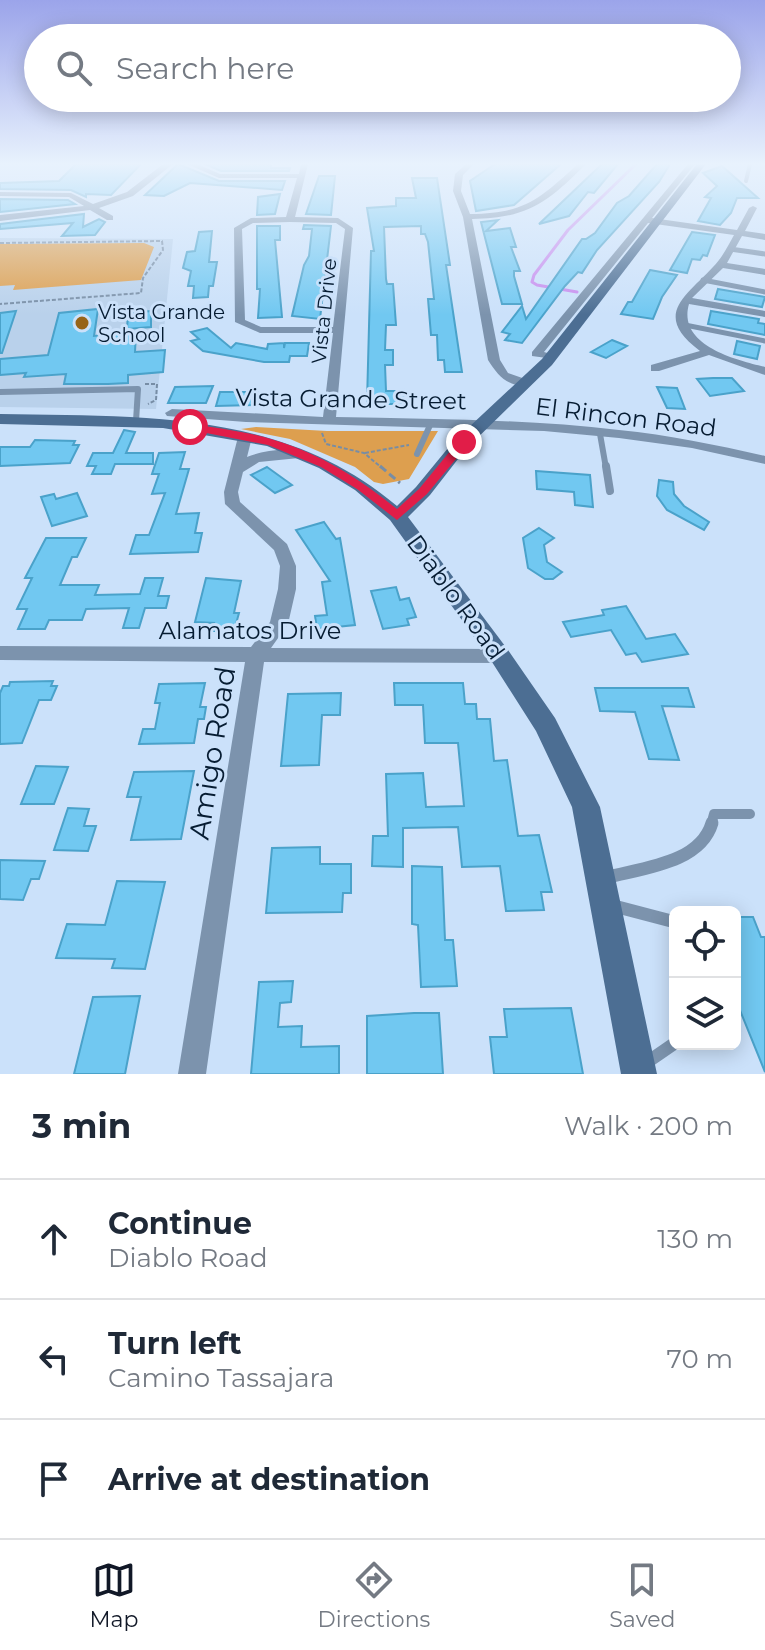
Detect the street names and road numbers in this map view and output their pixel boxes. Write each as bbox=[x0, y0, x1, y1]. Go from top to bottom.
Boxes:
street label: Vista Drive bbox=[307, 257, 341, 365]
street label: Vista Grande Street bbox=[235, 382, 467, 416]
street label: El Rincon Road bbox=[534, 391, 718, 443]
street label: Diablo Road bbox=[401, 529, 511, 665]
street label: Alamatos Drive bbox=[159, 616, 341, 645]
street label: Amigo Road bbox=[182, 664, 242, 842]

